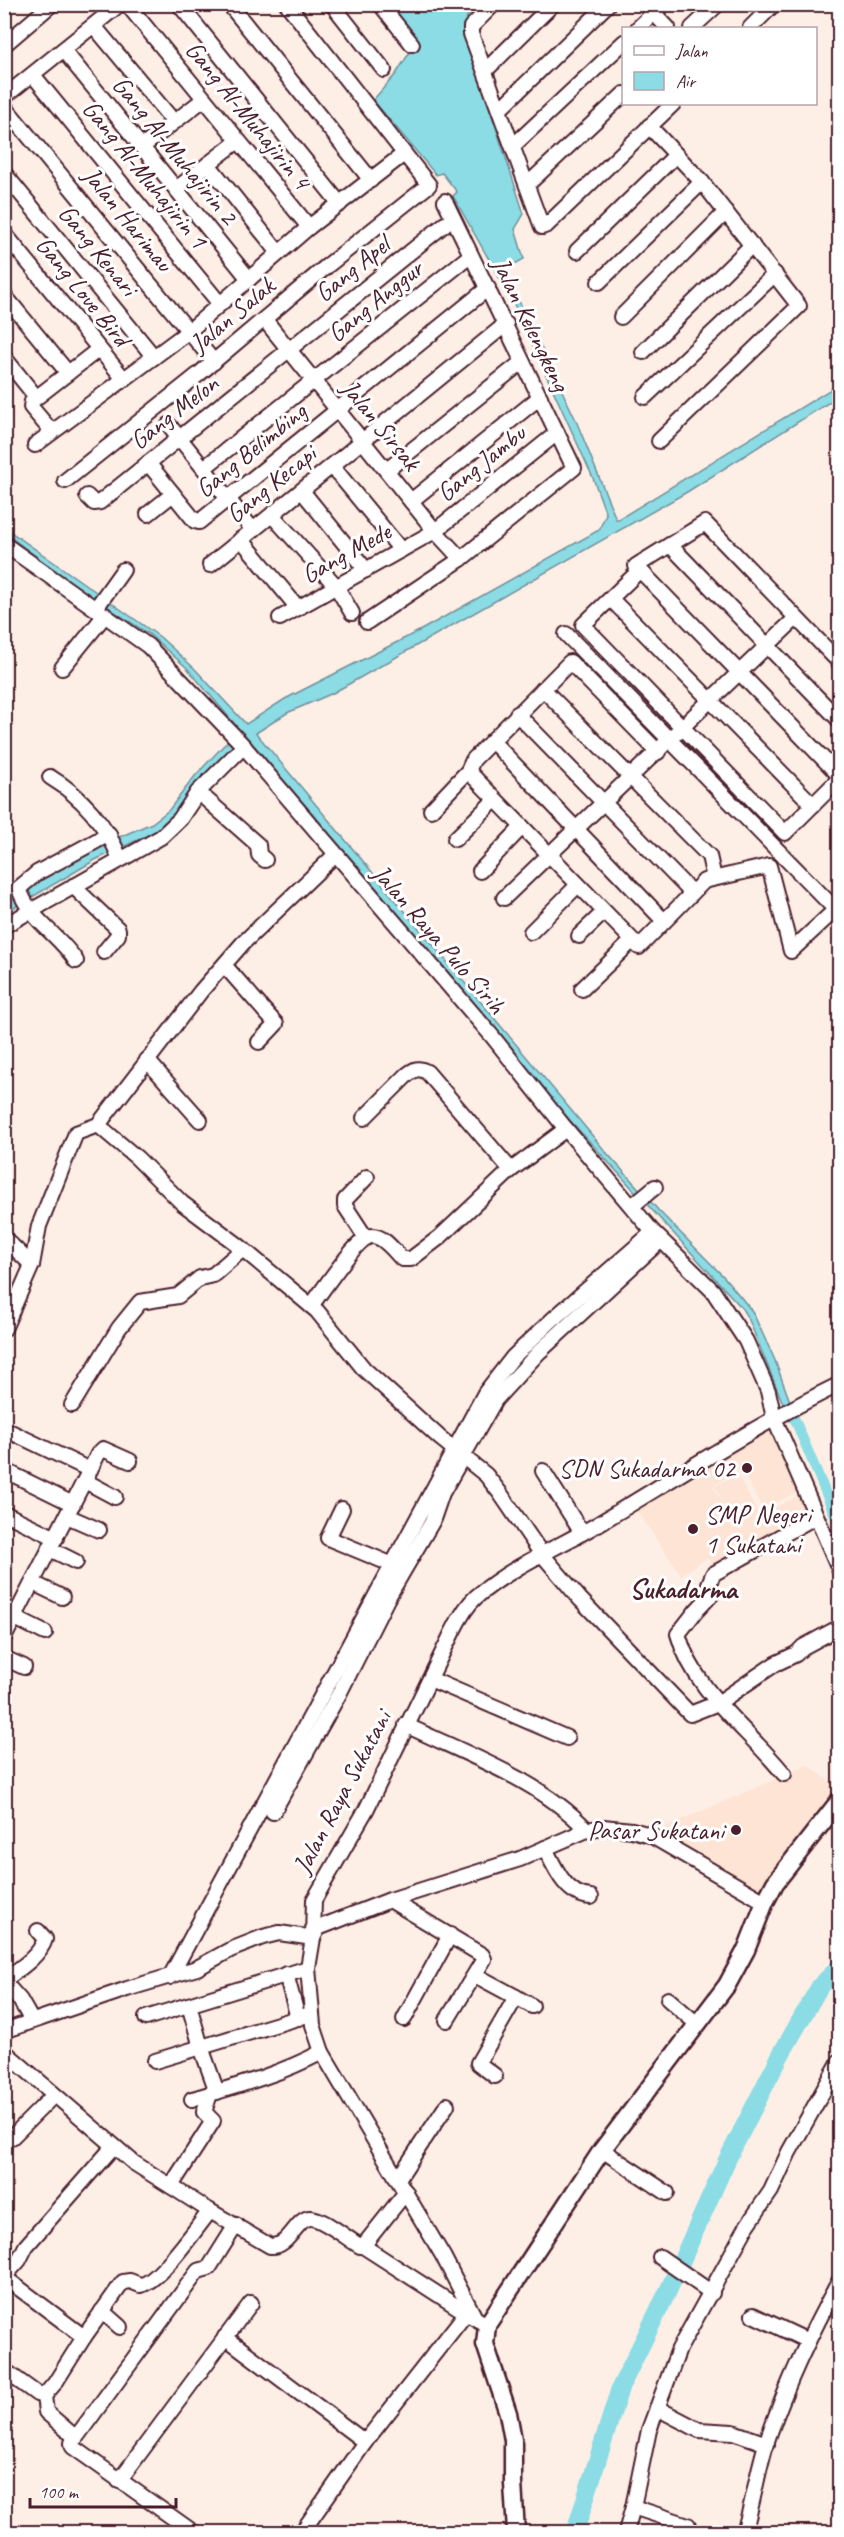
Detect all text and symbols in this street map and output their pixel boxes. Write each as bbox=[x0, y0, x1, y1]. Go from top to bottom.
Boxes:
legend bbox=[622, 27, 817, 105]
street label: Gang Al-Muhajirin 4 bbox=[178, 34, 319, 198]
text: Jalan bbox=[675, 40, 708, 62]
street label: Gang Al-Muhajirin 2 bbox=[105, 69, 246, 233]
text: Air bbox=[676, 70, 697, 92]
street label: Gang Al-Muhajirin 1 bbox=[75, 93, 216, 256]
street label: Jalan Harimau bbox=[74, 158, 181, 279]
street label: Gang Kenari bbox=[51, 197, 147, 305]
street label: Gang Apel bbox=[308, 226, 400, 309]
street label: Gang Love Bird bbox=[28, 229, 140, 356]
street label: Jalan Kelengkeng bbox=[484, 250, 578, 398]
street label: Gang Anggur bbox=[321, 251, 432, 350]
street label: Jalan Salak bbox=[181, 268, 283, 361]
street label: Gang Melon bbox=[123, 366, 226, 457]
street label: Jalan Sirsak bbox=[333, 371, 429, 479]
street label: Gang Belimbing bbox=[189, 394, 315, 505]
street label: Gang Jambu bbox=[430, 416, 533, 509]
street label: Gang Kecapi bbox=[219, 436, 325, 530]
street label: Gang Mede bbox=[296, 514, 398, 591]
street label: Jalan Raya Pulo Sirih bbox=[364, 856, 514, 1021]
place label: SDN Sukadarma 02 bbox=[559, 1452, 737, 1485]
marker: SDN Sukadarma 02 bbox=[740, 1461, 754, 1475]
place label: SMP Negeri 1 Sukatani bbox=[705, 1498, 814, 1561]
marker: SMP Negeri 1 Sukatani bbox=[686, 1522, 700, 1536]
district label: Sukadarma bbox=[629, 1571, 739, 1606]
street label: Jalan Raya Sukatani bbox=[284, 1702, 400, 1881]
place label: Pasar Sukatani bbox=[588, 1814, 727, 1847]
marker: Pasar Sukatani bbox=[729, 1823, 743, 1837]
scale bar bbox=[30, 2471, 176, 2509]
text: 100 m bbox=[39, 2481, 80, 2503]

